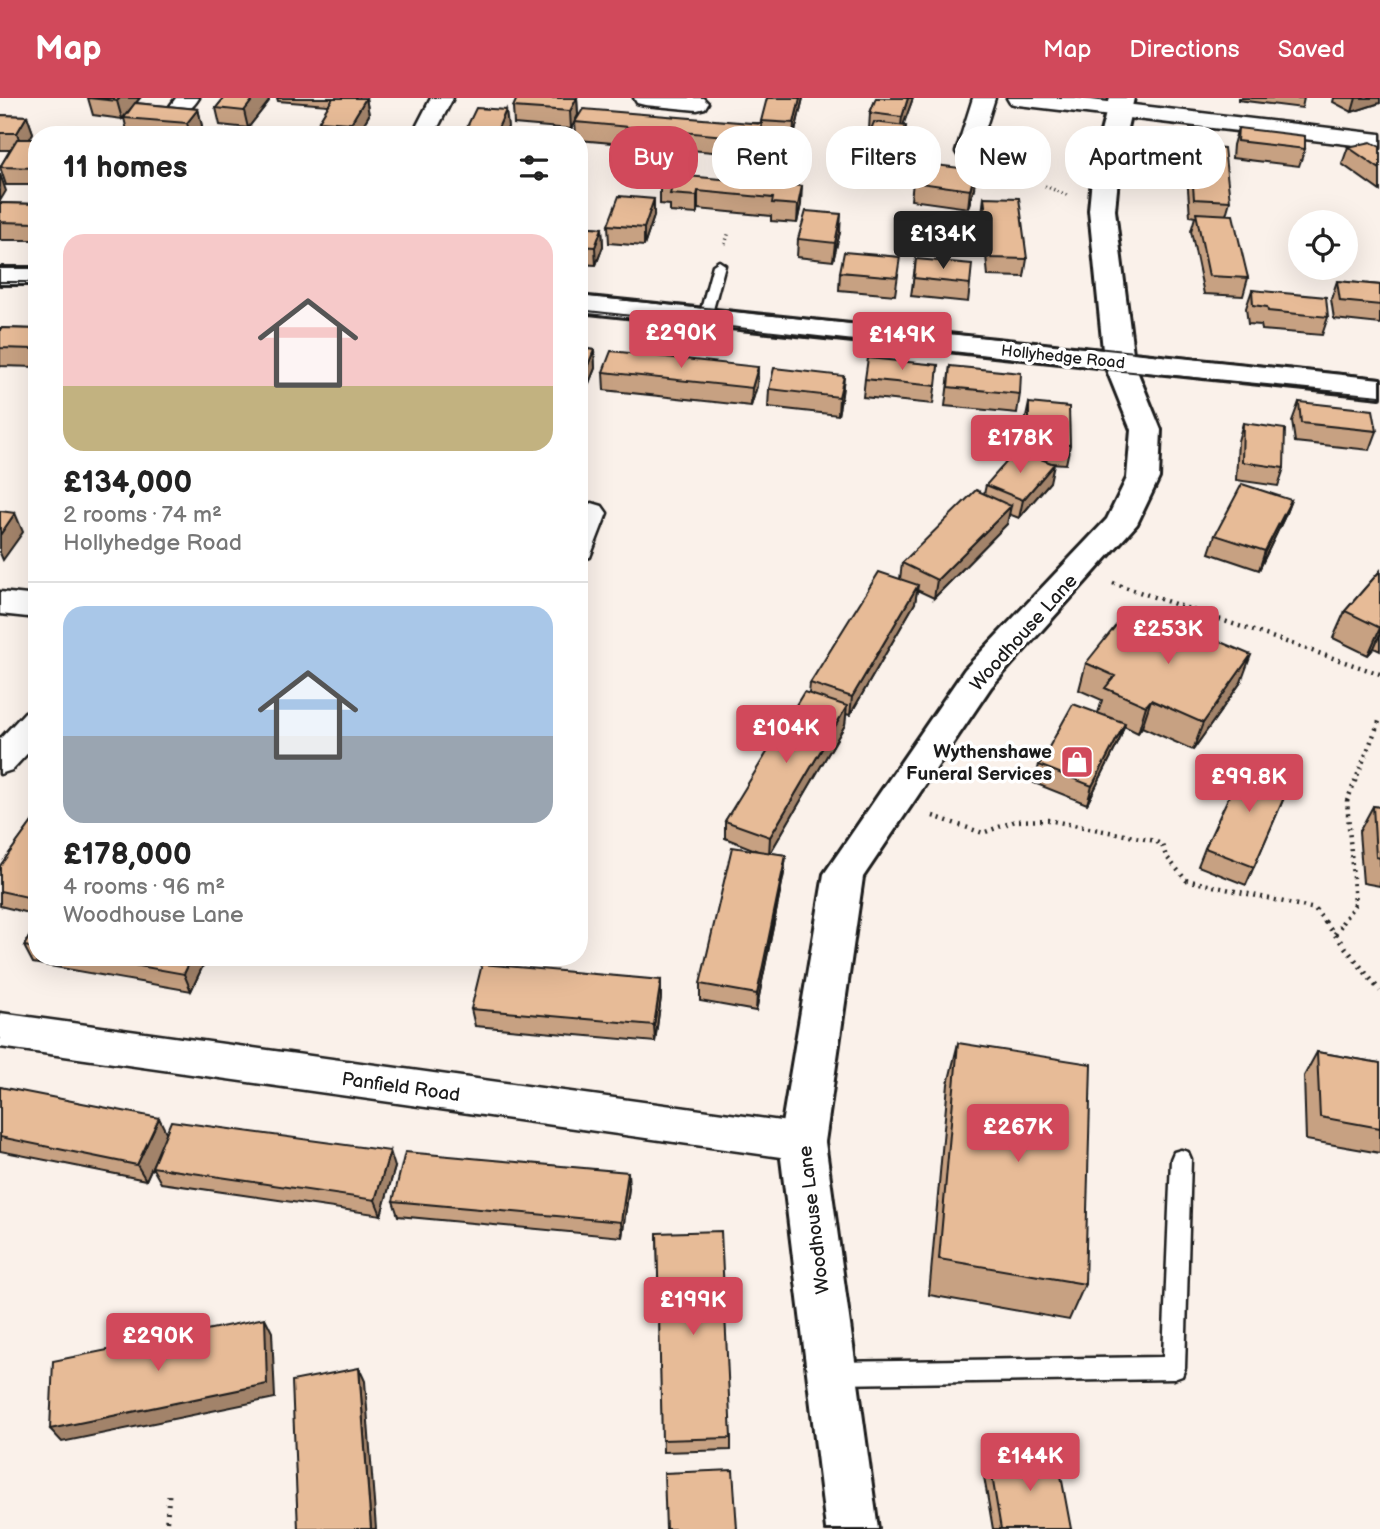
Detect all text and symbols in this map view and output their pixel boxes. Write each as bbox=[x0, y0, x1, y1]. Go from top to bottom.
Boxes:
text: Map bbox=[35, 29, 101, 69]
text: Map bbox=[1043, 35, 1091, 64]
text: Directions bbox=[1129, 35, 1240, 64]
text: Saved bbox=[1278, 35, 1345, 64]
chip: Buy bbox=[609, 126, 698, 189]
chip: Rent bbox=[712, 126, 812, 189]
chip: Filters bbox=[826, 126, 941, 189]
chip: New bbox=[955, 126, 1051, 189]
chip: Apartment bbox=[1065, 126, 1226, 189]
icon: filters bbox=[515, 149, 553, 187]
text: 11 homes bbox=[63, 150, 187, 186]
map controls bbox=[1288, 210, 1358, 280]
button: locate bbox=[1288, 210, 1358, 280]
pin: £134K bbox=[894, 212, 992, 271]
text: £134K bbox=[910, 220, 976, 248]
icon: home bbox=[245, 280, 371, 406]
pin: £290K bbox=[632, 310, 730, 370]
pin: £149K bbox=[853, 313, 951, 372]
text: £290K bbox=[645, 319, 717, 347]
text: £149K bbox=[869, 321, 935, 349]
street label: Hollyhedge Road bbox=[1000, 342, 1126, 373]
pin: £178K bbox=[971, 416, 1069, 475]
text: £178K bbox=[987, 424, 1053, 452]
text: £134,000 bbox=[63, 465, 192, 501]
text: 2 rooms · 74 m² bbox=[63, 501, 222, 529]
text: Hollyhedge Road bbox=[63, 529, 242, 557]
street label: Woodhouse Lane bbox=[966, 570, 1083, 696]
pin: £253K bbox=[1119, 606, 1217, 666]
text: £253K bbox=[1133, 615, 1203, 643]
icon: home bbox=[245, 652, 371, 778]
pin: £104K bbox=[737, 706, 835, 765]
text: £104K bbox=[752, 714, 820, 742]
place label: Wythenshawe Funeral Services bbox=[906, 741, 1052, 786]
shop icon: Wythenshawe Funeral Services bbox=[1058, 743, 1096, 781]
pin: £99.8K bbox=[1192, 754, 1306, 814]
text: £99.8K bbox=[1211, 763, 1287, 791]
text: £178,000 bbox=[63, 837, 192, 873]
text: 4 rooms · 96 m² bbox=[63, 873, 225, 901]
text: Woodhouse Lane bbox=[63, 901, 244, 929]
street label: Panfield Road bbox=[340, 1068, 461, 1107]
pin: £267K bbox=[969, 1104, 1067, 1164]
text: £267K bbox=[983, 1113, 1053, 1141]
street label: Woodhouse Lane bbox=[794, 1144, 835, 1295]
pin: £199K bbox=[644, 1278, 742, 1337]
text: £199K bbox=[660, 1286, 726, 1314]
pin: £290K bbox=[109, 1314, 207, 1373]
text: £290K bbox=[122, 1322, 194, 1350]
pin: £144K bbox=[981, 1434, 1079, 1493]
text: £144K bbox=[997, 1442, 1063, 1470]

